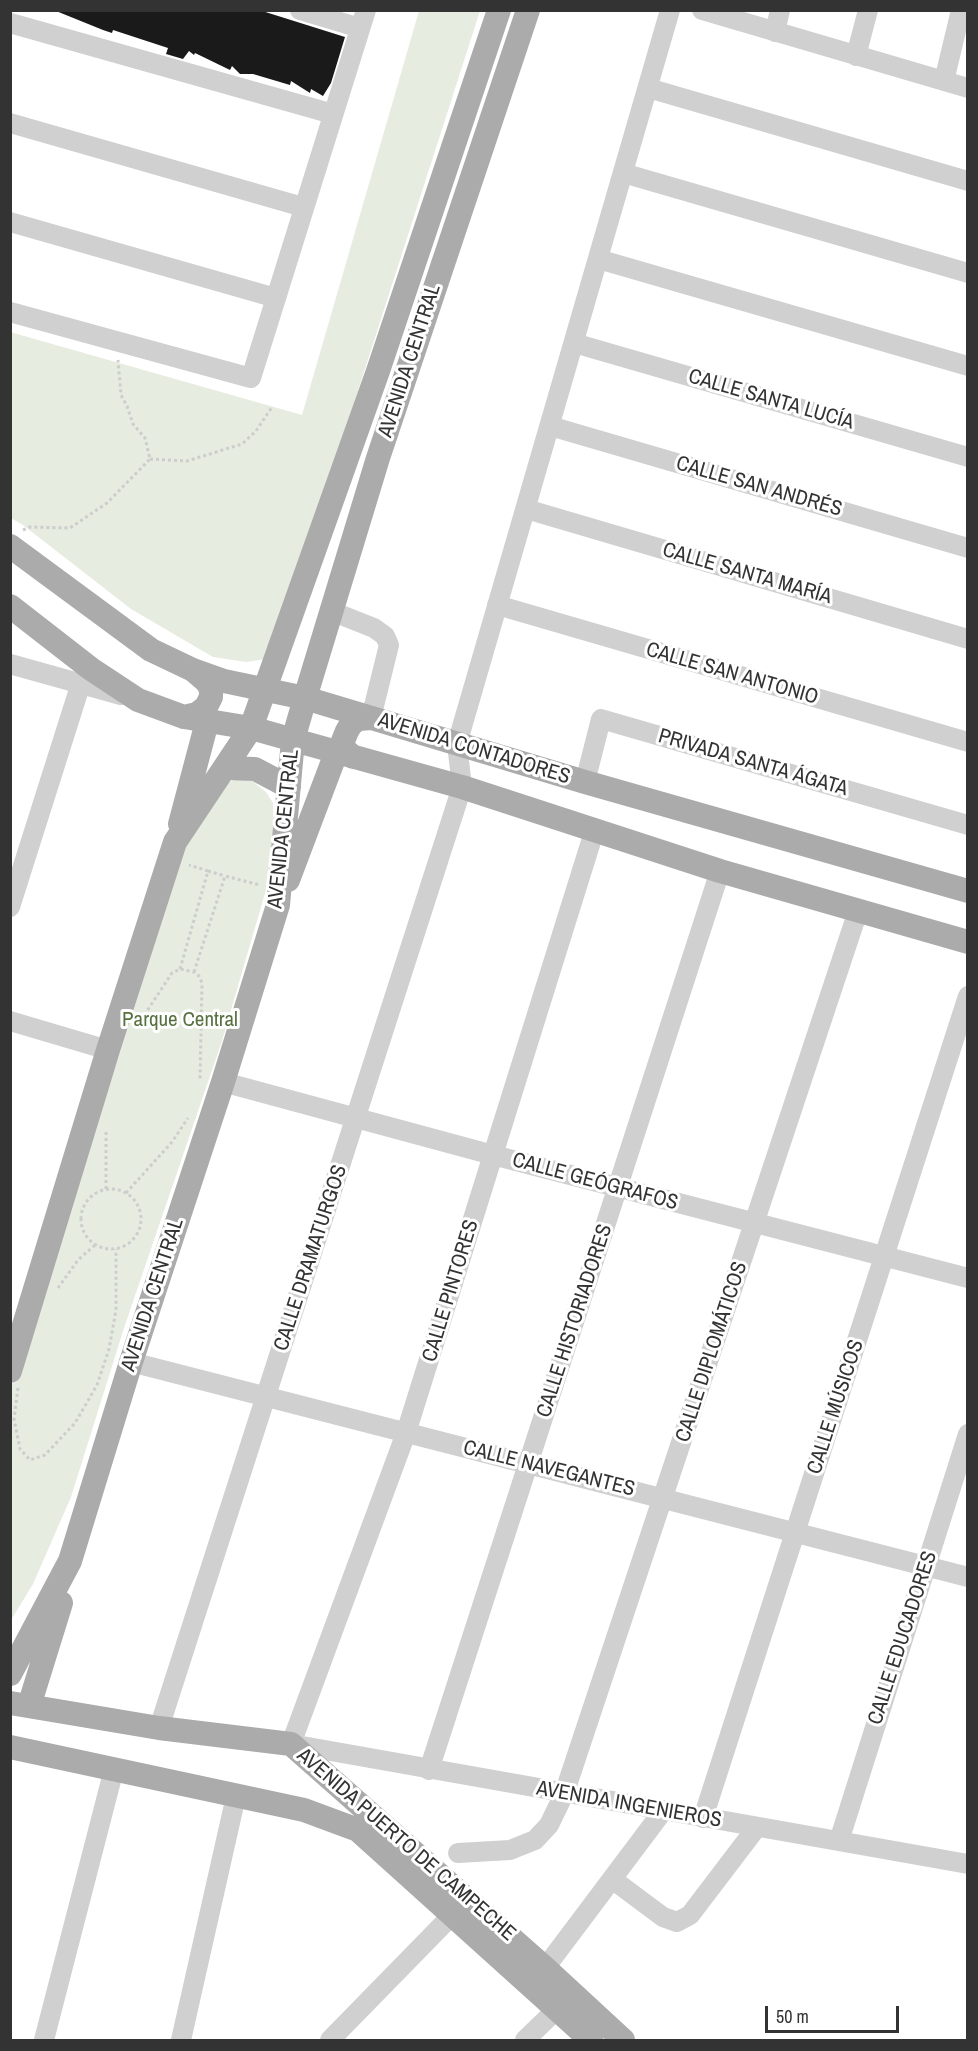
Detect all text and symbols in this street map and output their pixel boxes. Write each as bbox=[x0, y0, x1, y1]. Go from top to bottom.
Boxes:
street label: AVENIDA CENTRAL bbox=[373, 281, 447, 441]
street label: CALLE SANTA LUCÍA bbox=[685, 364, 857, 436]
street label: CALLE SAN ANDRÉS bbox=[673, 451, 845, 523]
street label: CALLE SANTA MARÍA bbox=[660, 538, 834, 610]
street label: CALLE SAN ANTONIO bbox=[643, 637, 821, 711]
street label: AVENIDA CONTADORES bbox=[375, 708, 573, 790]
street label: PRIVADA SANTA ÁGATA bbox=[655, 724, 851, 802]
street label: AVENIDA CENTRAL bbox=[263, 748, 305, 910]
park label: Parque Central bbox=[122, 1007, 238, 1033]
street label: CALLE GEÓGRAFOS bbox=[509, 1148, 681, 1216]
street label: CALLE DRAMATURGOS bbox=[269, 1162, 353, 1354]
street label: AVENIDA CENTRAL bbox=[116, 1215, 190, 1375]
street label: CALLE PINTORES bbox=[417, 1217, 485, 1365]
street label: CALLE HISTORIADORES bbox=[532, 1221, 618, 1421]
street label: CALLE DIPLOMÁTICOS bbox=[671, 1259, 753, 1445]
street label: CALLE MÚSICOS bbox=[802, 1337, 870, 1477]
street label: CALLE NAVEGANTES bbox=[461, 1436, 637, 1502]
street label: CALLE EDUCADORES bbox=[863, 1548, 943, 1728]
street label: AVENIDA PUERTO DE CAMPECHE bbox=[292, 1743, 520, 1947]
street label: AVENIDA INGENIEROS bbox=[535, 1776, 723, 1834]
scale bar bbox=[768, 1994, 902, 2032]
text: 50 m bbox=[776, 2004, 809, 2029]

